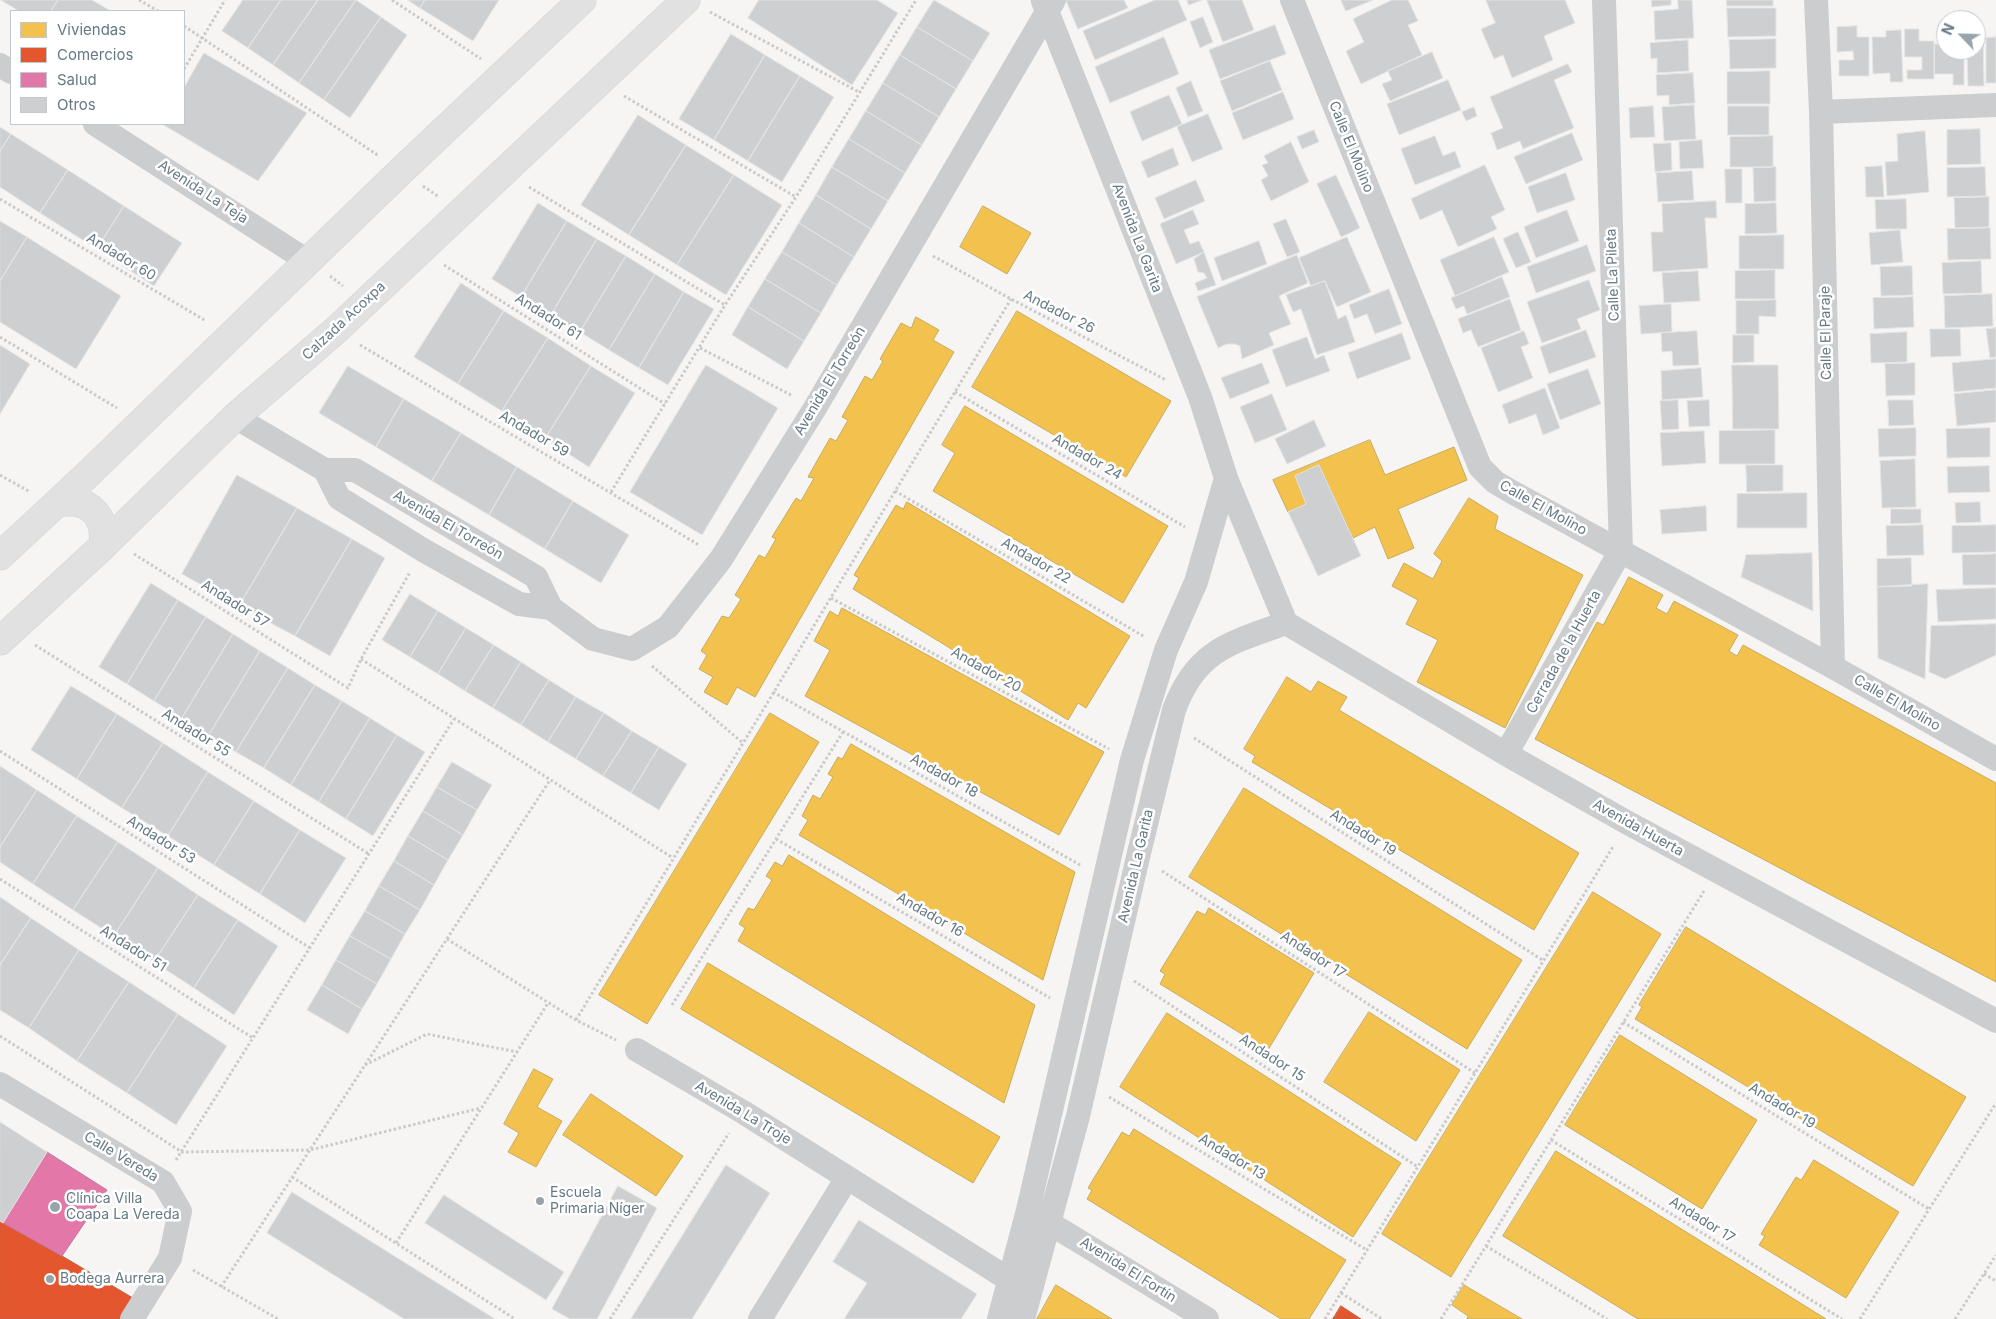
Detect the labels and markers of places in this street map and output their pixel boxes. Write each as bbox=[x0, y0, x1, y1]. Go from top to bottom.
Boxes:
place label: Escuela Primaria Níger bbox=[550, 1185, 645, 1218]
place label: Clínica Villa Coapa La Vereda bbox=[66, 1191, 180, 1224]
marker: Escuela Primaria Níger bbox=[534, 1195, 546, 1207]
marker: Clínica Villa Coapa La Vereda bbox=[48, 1200, 62, 1214]
place label: Bodega Aurrera bbox=[60, 1271, 164, 1287]
marker: Bodega Aurrera bbox=[44, 1273, 56, 1285]

